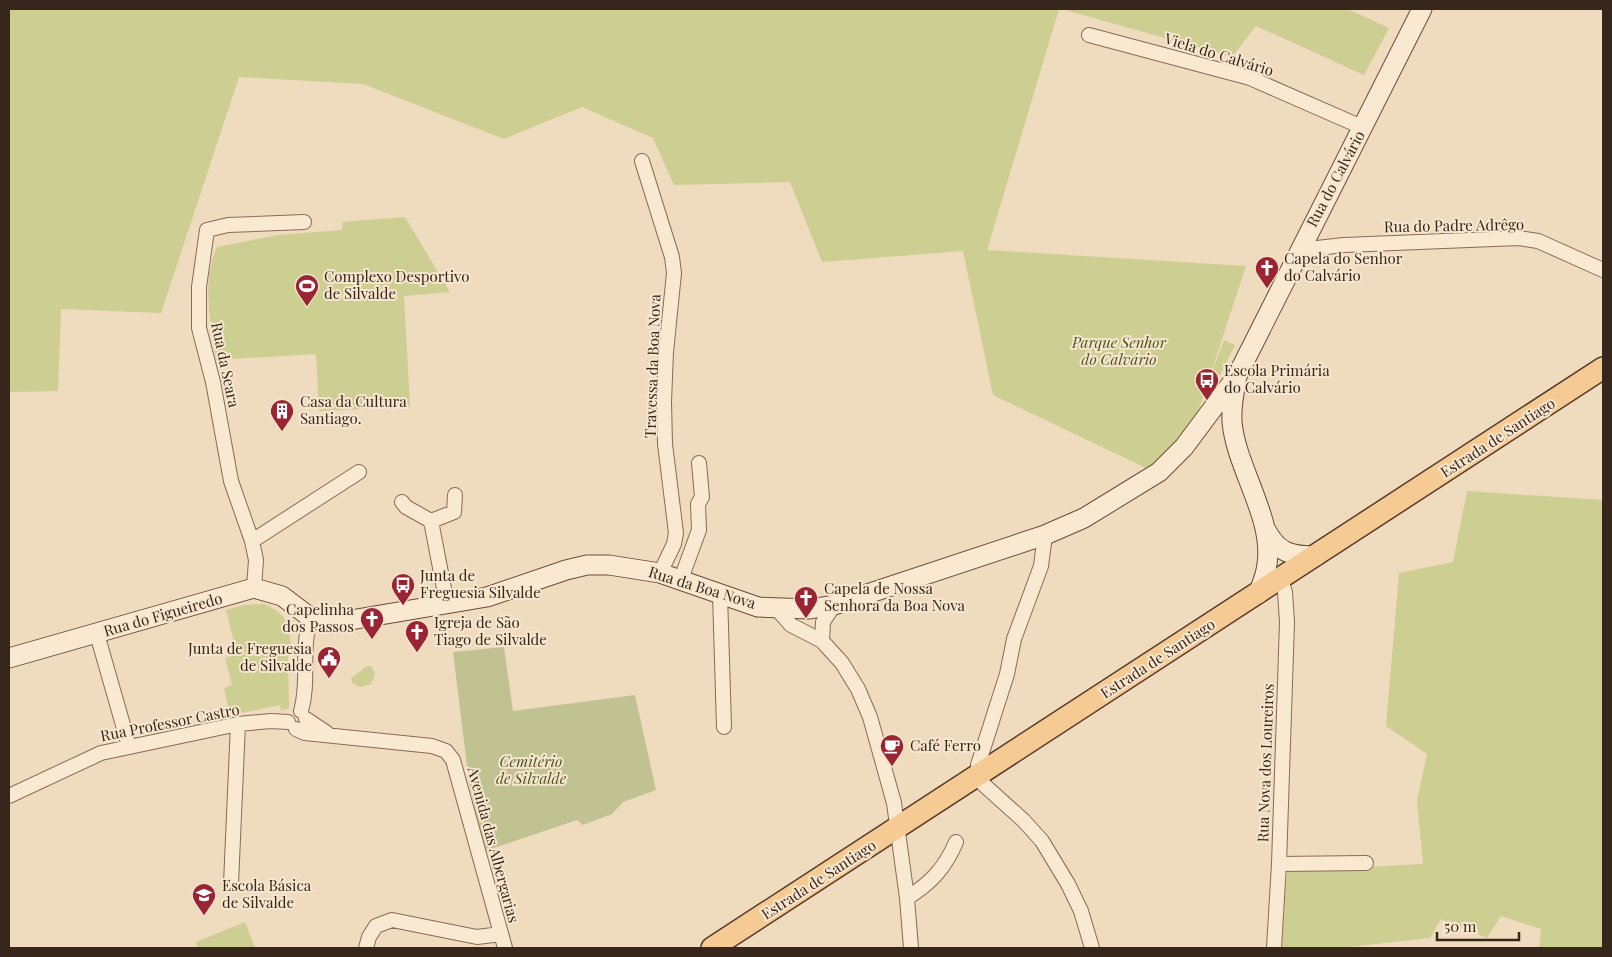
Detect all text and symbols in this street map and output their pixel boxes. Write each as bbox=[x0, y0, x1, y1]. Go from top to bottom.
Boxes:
street label: Viela do Calvário bbox=[1161, 28, 1276, 80]
street label: Rua do Calvário bbox=[1301, 127, 1369, 230]
street label: Rua do Padre Adrêgo bbox=[1384, 214, 1524, 236]
place label: Capela do Senhor do Calvário bbox=[1284, 248, 1403, 285]
church icon: Capela do Senhor do Calvário bbox=[1254, 255, 1280, 289]
place label: Complexo Desportivo de Silvalde bbox=[324, 266, 469, 303]
sports icon: Complexo Desportivo de Silvalde bbox=[294, 273, 320, 307]
street label: Travessa da Boa Nova bbox=[639, 293, 665, 438]
street label: Rua da Seara bbox=[207, 320, 245, 410]
park label: Parque Senhor do Calvário bbox=[1071, 332, 1167, 369]
place label: Escola Primária do Calvário bbox=[1224, 360, 1330, 397]
bus stop icon: Escola Primária do Calvário bbox=[1194, 367, 1220, 401]
place label: Casa da Cultura Santiago. bbox=[300, 391, 407, 428]
street label: Estrada de Santiago bbox=[1436, 393, 1559, 482]
building icon: Casa da Cultura Santiago. bbox=[269, 398, 295, 432]
street label: Rua da Boa Nova bbox=[646, 561, 759, 613]
place label: Junta de Freguesia Silvalde bbox=[419, 565, 541, 602]
bus stop icon: Junta de Freguesia Silvalde bbox=[390, 572, 416, 606]
place label: Capela de Nossa Senhora da Boa Nova bbox=[824, 578, 965, 615]
church icon: Capela de Nossa Senhora da Boa Nova bbox=[793, 585, 819, 619]
street label: Rua do Figueiredo bbox=[101, 588, 224, 641]
place label: Capelinha dos Passos bbox=[282, 599, 355, 636]
church icon: Capelinha dos Passos bbox=[359, 606, 385, 640]
place label: Igreja de São Tiago de Silvalde bbox=[434, 612, 547, 649]
street label: Estrada de Santiago bbox=[1096, 614, 1219, 703]
church icon: Igreja de São Tiago de Silvalde bbox=[404, 619, 430, 653]
place label: Junta de Freguesia de Silvalde bbox=[187, 638, 313, 675]
public building icon: Junta de Freguesia de Silvalde bbox=[316, 645, 342, 679]
street label: Rua Nova dos Loureiros bbox=[1252, 683, 1278, 843]
street label: Rua Professor Castro bbox=[99, 699, 241, 745]
cafe icon: Café Ferro bbox=[879, 733, 905, 767]
place label: Café Ferro bbox=[910, 735, 981, 755]
park label: Cemitério de Silvalde bbox=[496, 751, 567, 788]
street label: Avenida das Albergarias bbox=[463, 764, 524, 925]
street label: Estrada de Santiago bbox=[757, 835, 880, 924]
place label: Escola Básica de Silvalde bbox=[222, 875, 312, 912]
school or university icon: Escola Básica de Silvalde bbox=[191, 882, 217, 916]
scale bar bbox=[1437, 910, 1520, 942]
text: 50 m bbox=[1444, 916, 1477, 936]

